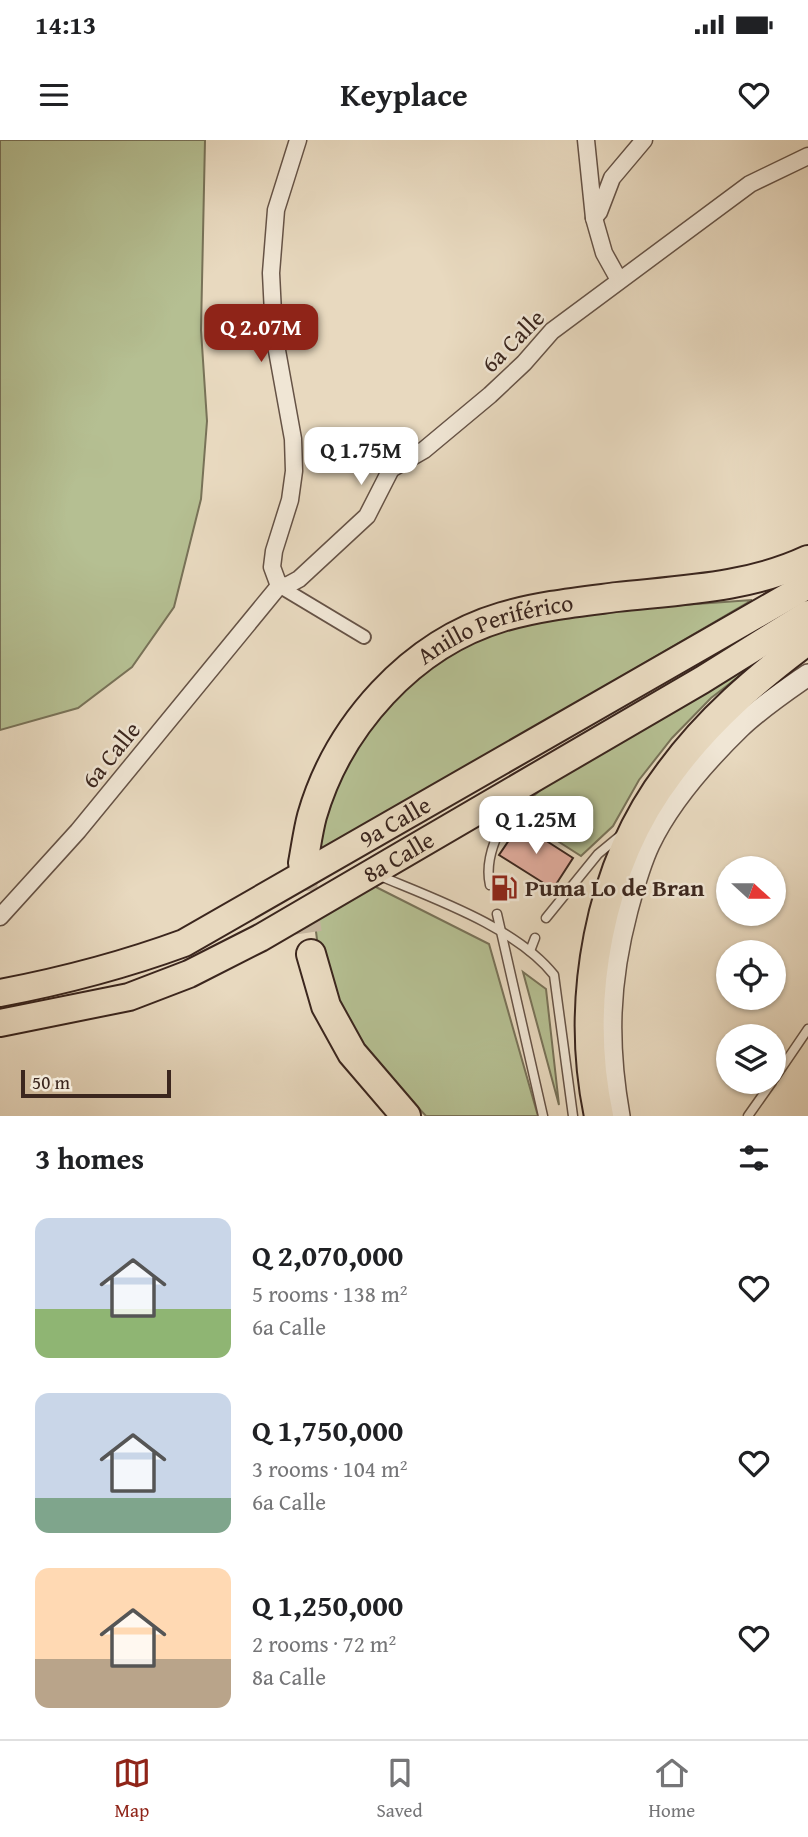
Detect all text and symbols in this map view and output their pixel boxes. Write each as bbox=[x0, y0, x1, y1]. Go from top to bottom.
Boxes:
text: 14:13 bbox=[35, 5, 96, 44]
text: Keyplace bbox=[340, 71, 468, 118]
icon: menu bbox=[35, 76, 73, 114]
icon: heart bbox=[735, 76, 773, 114]
street label: 6a Calle bbox=[473, 301, 552, 380]
pin: Q 2.07M bbox=[196, 304, 326, 364]
text: Q 2.07M bbox=[220, 310, 302, 343]
pin: Q 1.75M bbox=[296, 428, 426, 487]
text: Q 1.75M bbox=[320, 433, 402, 466]
street label: Anillo Periférico bbox=[409, 585, 575, 673]
street label: 6a Calle bbox=[73, 714, 149, 796]
street label: 9a Calle bbox=[352, 787, 437, 856]
pin: Q 1.25M bbox=[471, 796, 601, 856]
text: Q 1.25M bbox=[495, 802, 577, 835]
street label: 8a Calle bbox=[356, 822, 441, 891]
north arrow bbox=[716, 856, 786, 926]
map controls bbox=[716, 856, 786, 1094]
place label: Puma Lo de Bran bbox=[525, 870, 704, 905]
fuel station icon: Puma Lo de Bran bbox=[489, 873, 519, 903]
button: locate bbox=[716, 940, 786, 1010]
button: layers bbox=[716, 1024, 786, 1094]
scale bar bbox=[21, 1067, 172, 1099]
text: 50 m bbox=[32, 1068, 70, 1096]
text: 3 homes bbox=[35, 1136, 144, 1180]
icon: filters bbox=[735, 1139, 773, 1177]
text: Q 2,070,000 bbox=[252, 1233, 403, 1277]
icon: home bbox=[91, 1246, 175, 1330]
icon: heart bbox=[735, 1269, 773, 1307]
text: 5 rooms · 138 m² bbox=[252, 1277, 407, 1310]
text: 6a Calle bbox=[252, 1310, 326, 1343]
text: Q 1,750,000 bbox=[252, 1408, 403, 1452]
icon: home bbox=[91, 1421, 175, 1505]
icon: heart bbox=[735, 1444, 773, 1482]
text: 3 rooms · 104 m² bbox=[252, 1452, 407, 1485]
text: 6a Calle bbox=[252, 1485, 326, 1518]
text: Q 1,250,000 bbox=[252, 1583, 403, 1627]
icon: home bbox=[91, 1596, 175, 1680]
icon: heart bbox=[735, 1619, 773, 1657]
text: 2 rooms · 72 m² bbox=[252, 1627, 396, 1660]
text: 8a Calle bbox=[252, 1660, 326, 1693]
tab: Map bbox=[113, 1754, 151, 1824]
tab: Saved bbox=[377, 1754, 423, 1824]
tab: Home bbox=[648, 1754, 695, 1824]

